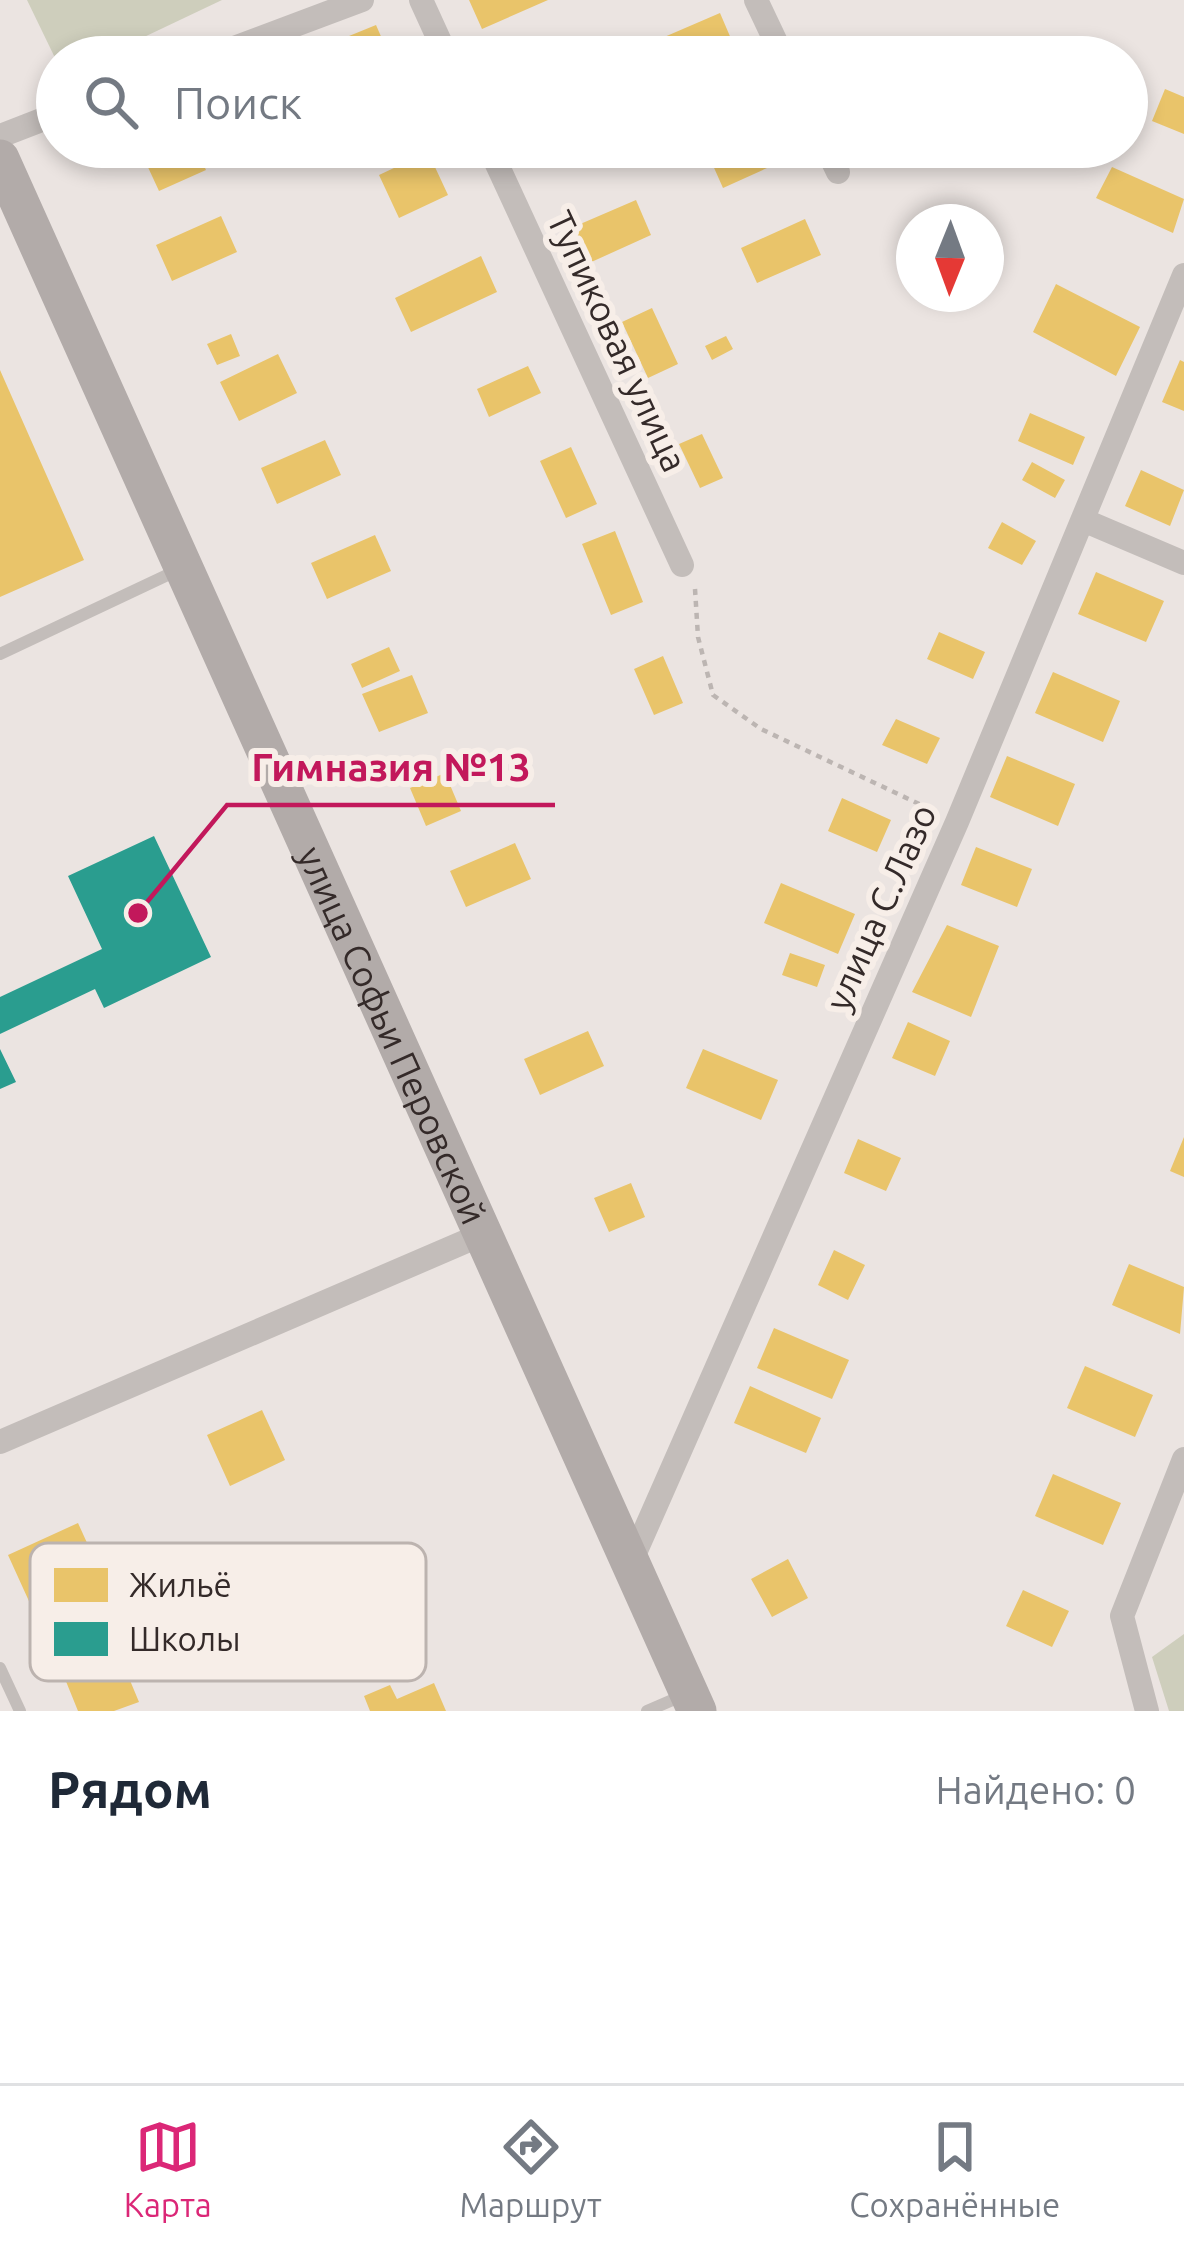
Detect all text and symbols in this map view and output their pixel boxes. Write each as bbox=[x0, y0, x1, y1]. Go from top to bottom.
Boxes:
search box bbox=[36, 36, 1148, 168]
icon: search bbox=[78, 69, 144, 135]
text: Поиск bbox=[174, 77, 302, 128]
street label: Тупиковая улица bbox=[540, 204, 696, 478]
north arrow bbox=[896, 204, 1004, 312]
callout: Гимназия №13 bbox=[227, 730, 555, 805]
text: Гимназия №13 bbox=[251, 745, 531, 788]
street label: улица С.Лазо bbox=[816, 798, 944, 1016]
street label: улица Софьи Перовской bbox=[291, 840, 496, 1230]
legend bbox=[30, 1543, 426, 1681]
text: Жильё bbox=[129, 1566, 232, 1603]
text: Школы bbox=[129, 1620, 241, 1657]
text: Рядом bbox=[48, 1760, 212, 1818]
text: Найдено: 0 bbox=[936, 1768, 1136, 1811]
tab: Карта bbox=[124, 2114, 212, 2223]
tab: Маршрут bbox=[459, 2114, 602, 2223]
tab: Сохранённые bbox=[849, 2114, 1060, 2223]

